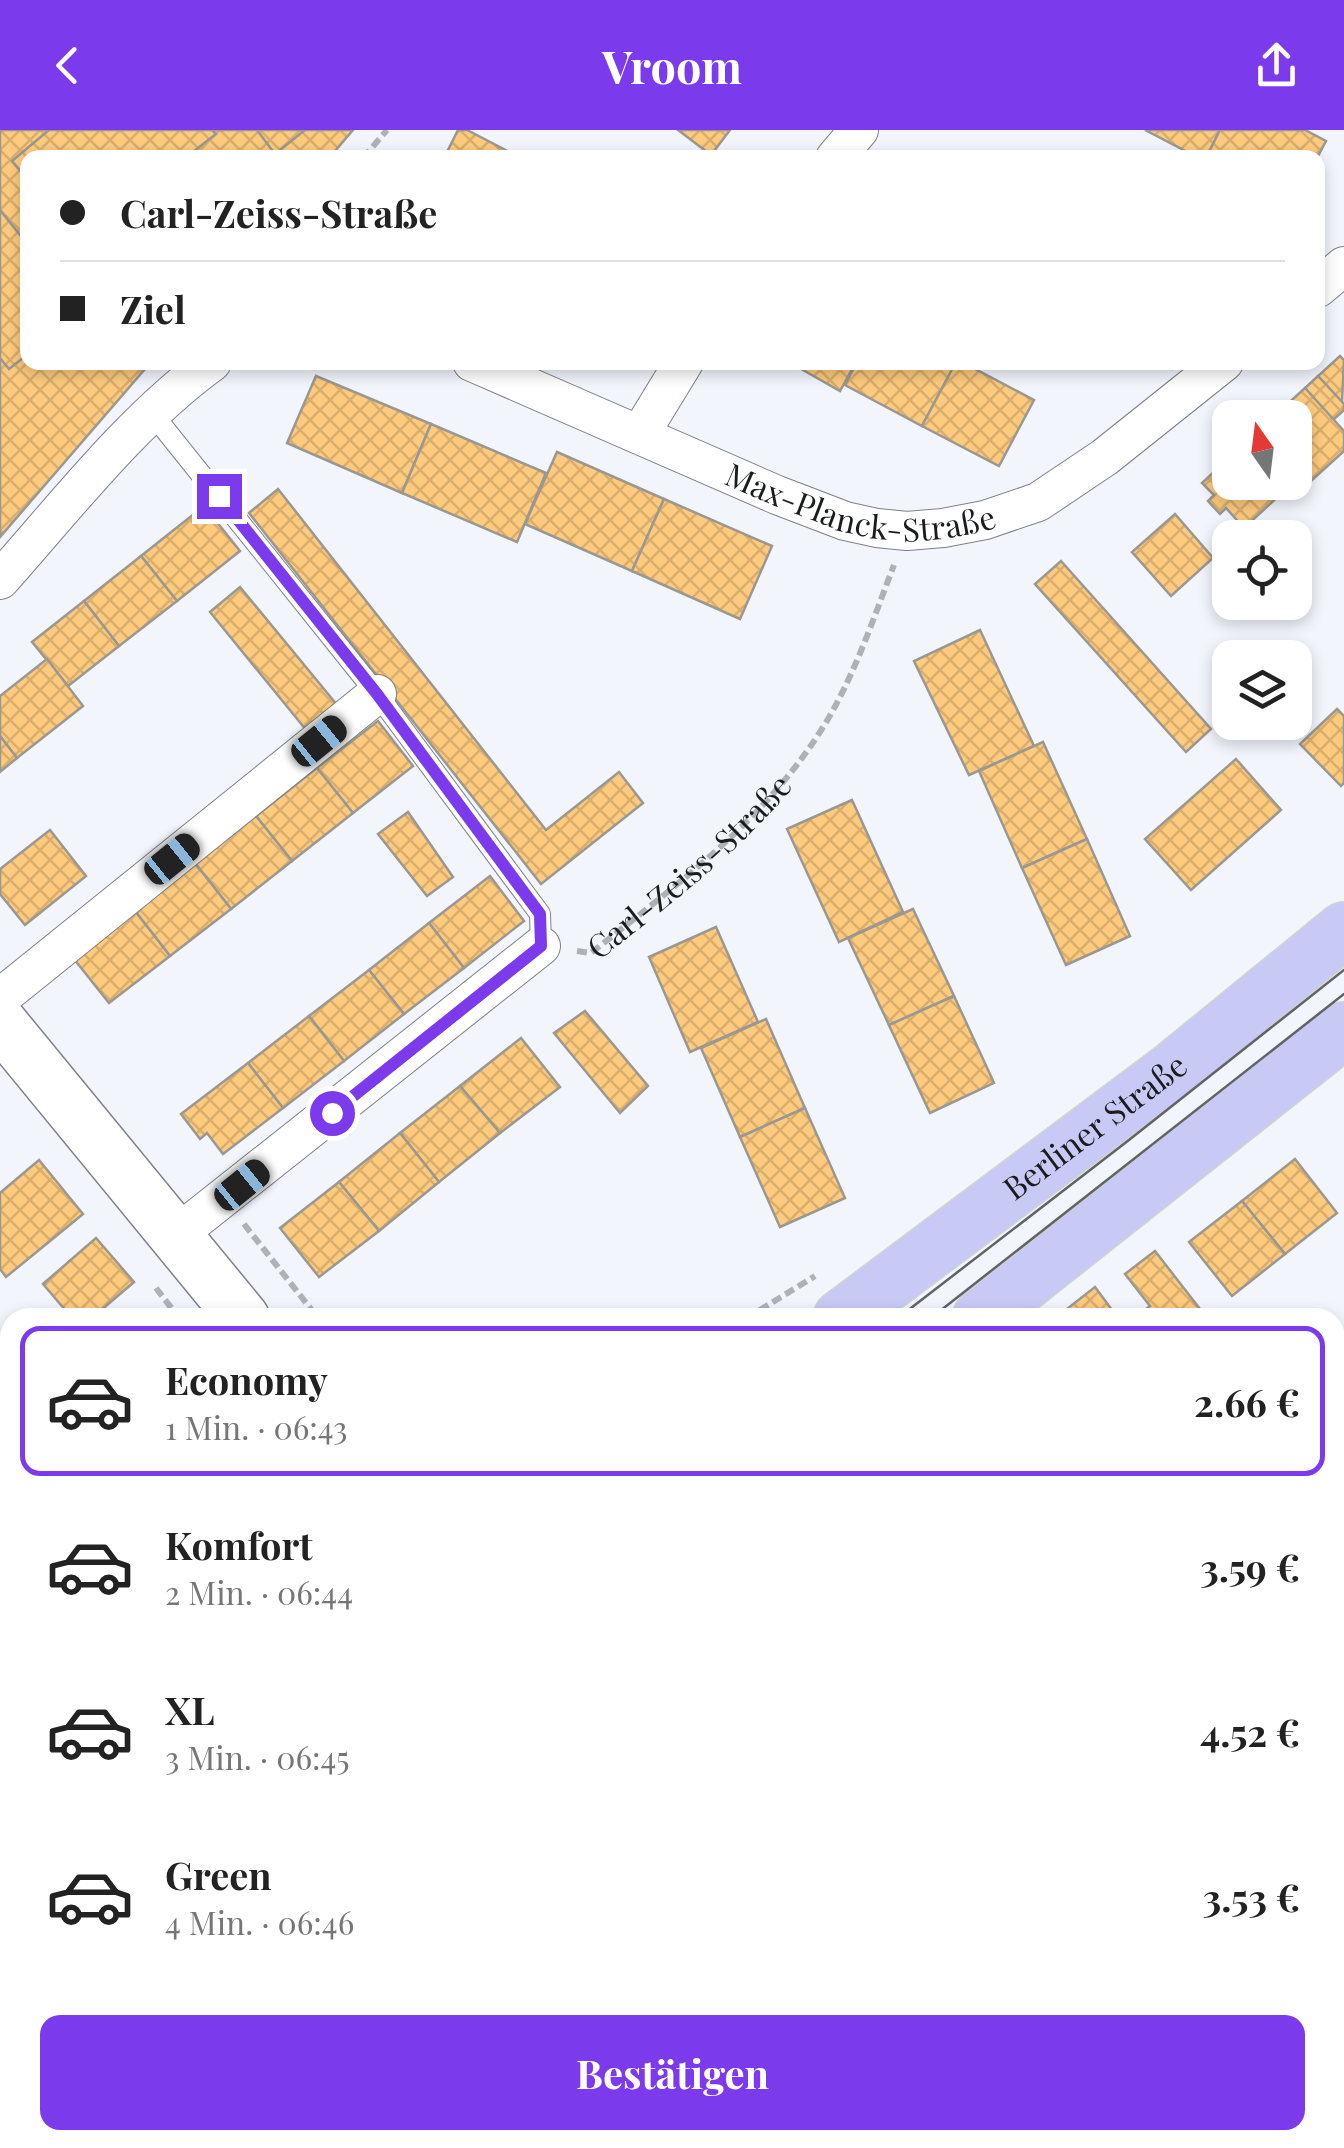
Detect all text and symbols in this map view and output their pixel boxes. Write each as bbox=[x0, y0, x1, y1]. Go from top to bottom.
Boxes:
text: Vroom bbox=[602, 35, 742, 95]
icon: back bbox=[40, 38, 95, 93]
icon: share bbox=[1249, 38, 1304, 93]
text: Carl-Zeiss-Straße bbox=[120, 187, 437, 238]
text: Ziel bbox=[120, 283, 186, 334]
north arrow bbox=[1212, 400, 1312, 500]
map controls bbox=[1212, 400, 1312, 740]
street label: Max-Planck-Straße bbox=[720, 451, 1001, 550]
route end bbox=[197, 474, 242, 519]
button: locate bbox=[1212, 520, 1312, 620]
button: layers bbox=[1212, 640, 1312, 740]
car bbox=[286, 710, 352, 772]
street label: Carl-Zeiss-Straße bbox=[577, 764, 800, 967]
car bbox=[139, 828, 205, 890]
street label: Berliner Straße bbox=[994, 1043, 1195, 1208]
route start bbox=[310, 1091, 355, 1136]
car bbox=[209, 1154, 275, 1216]
text: Economy bbox=[165, 1354, 328, 1405]
icon: car bbox=[45, 1356, 135, 1446]
text: 2.66 € bbox=[1194, 1376, 1300, 1427]
text: 1 Min. · 06:43 bbox=[165, 1405, 348, 1448]
text: Komfort bbox=[165, 1519, 313, 1570]
icon: car bbox=[45, 1521, 135, 1611]
text: 3.59 € bbox=[1200, 1541, 1300, 1592]
text: 2 Min. · 06:44 bbox=[165, 1570, 353, 1613]
text: XL bbox=[165, 1684, 214, 1735]
icon: car bbox=[45, 1686, 135, 1776]
text: 4.52 € bbox=[1200, 1706, 1300, 1757]
text: 3 Min. · 06:45 bbox=[165, 1735, 350, 1778]
text: Green bbox=[165, 1849, 272, 1900]
icon: car bbox=[45, 1851, 135, 1941]
text: 3.53 € bbox=[1203, 1871, 1300, 1922]
text: 4 Min. · 06:46 bbox=[165, 1900, 354, 1943]
button: Bestätigen bbox=[40, 2015, 1305, 2130]

